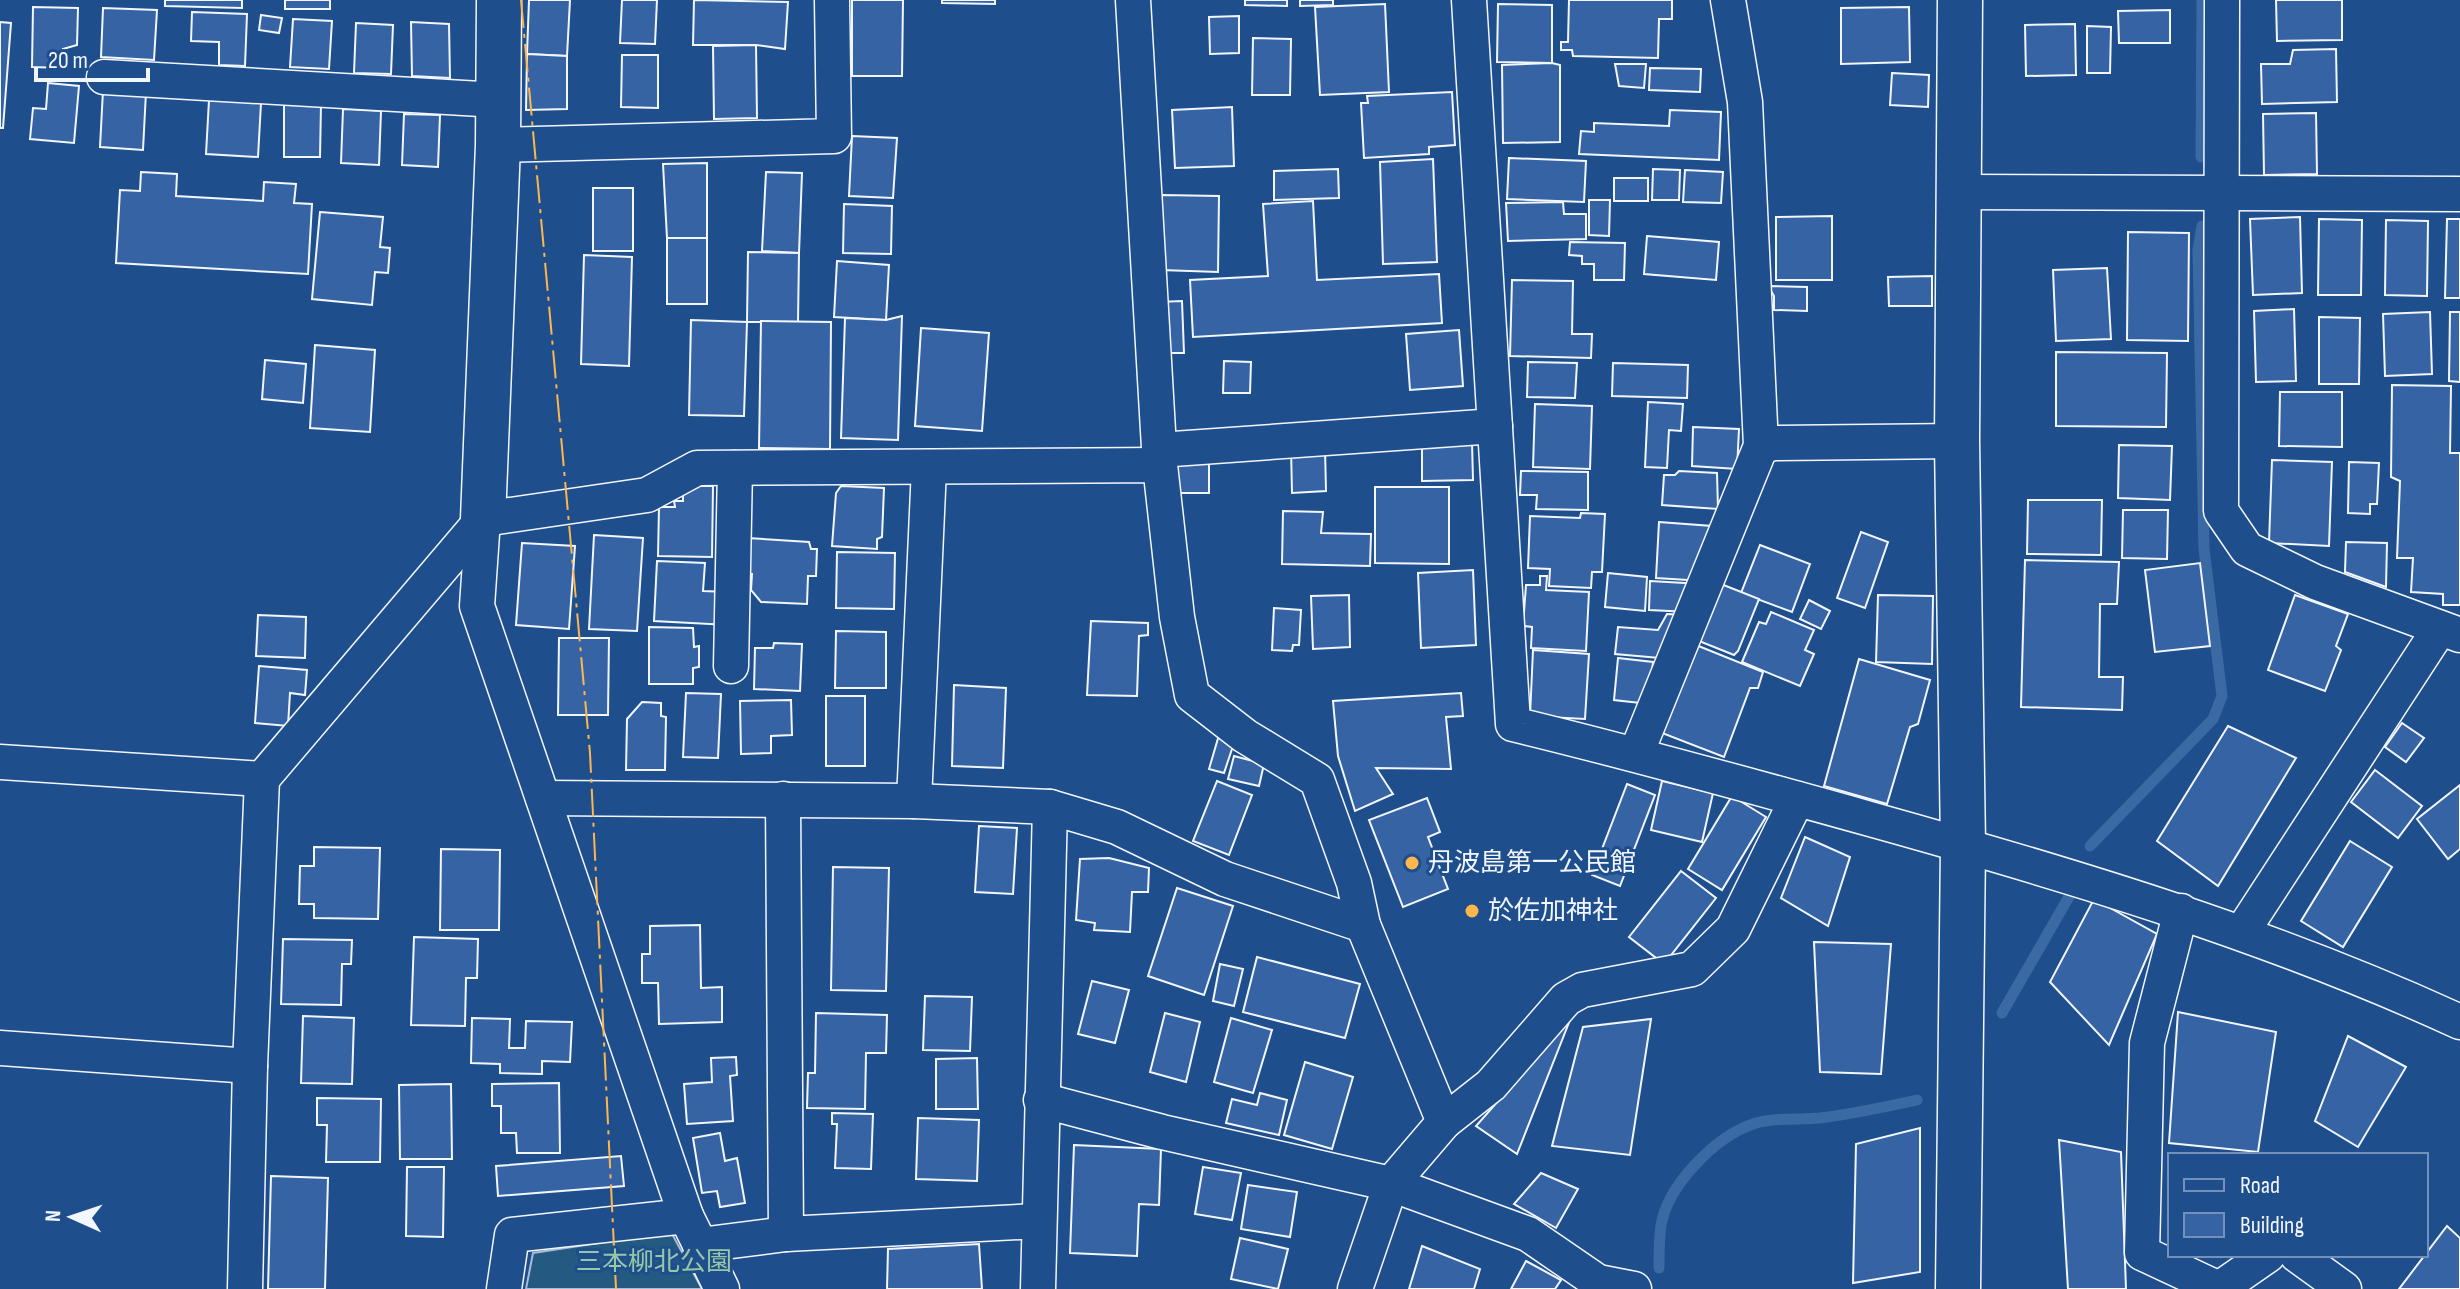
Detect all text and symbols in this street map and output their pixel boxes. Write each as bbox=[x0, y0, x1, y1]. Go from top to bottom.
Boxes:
scale bar bbox=[36, 32, 148, 82]
text: 20 m bbox=[48, 46, 88, 75]
place label: 丹波島第一公民館 bbox=[1428, 848, 1636, 879]
marker: 丹波島第一公民館 bbox=[1403, 854, 1421, 872]
place label: 於佐加神社 bbox=[1488, 896, 1618, 927]
marker: 於佐加神社 bbox=[1463, 902, 1481, 920]
legend bbox=[2168, 1153, 2428, 1257]
text: Road bbox=[2240, 1171, 2280, 1200]
north arrow bbox=[32, 1177, 112, 1257]
text: N bbox=[40, 1209, 67, 1223]
text: Building bbox=[2240, 1211, 2304, 1240]
park label: 三本柳北公園 bbox=[576, 1247, 732, 1278]

